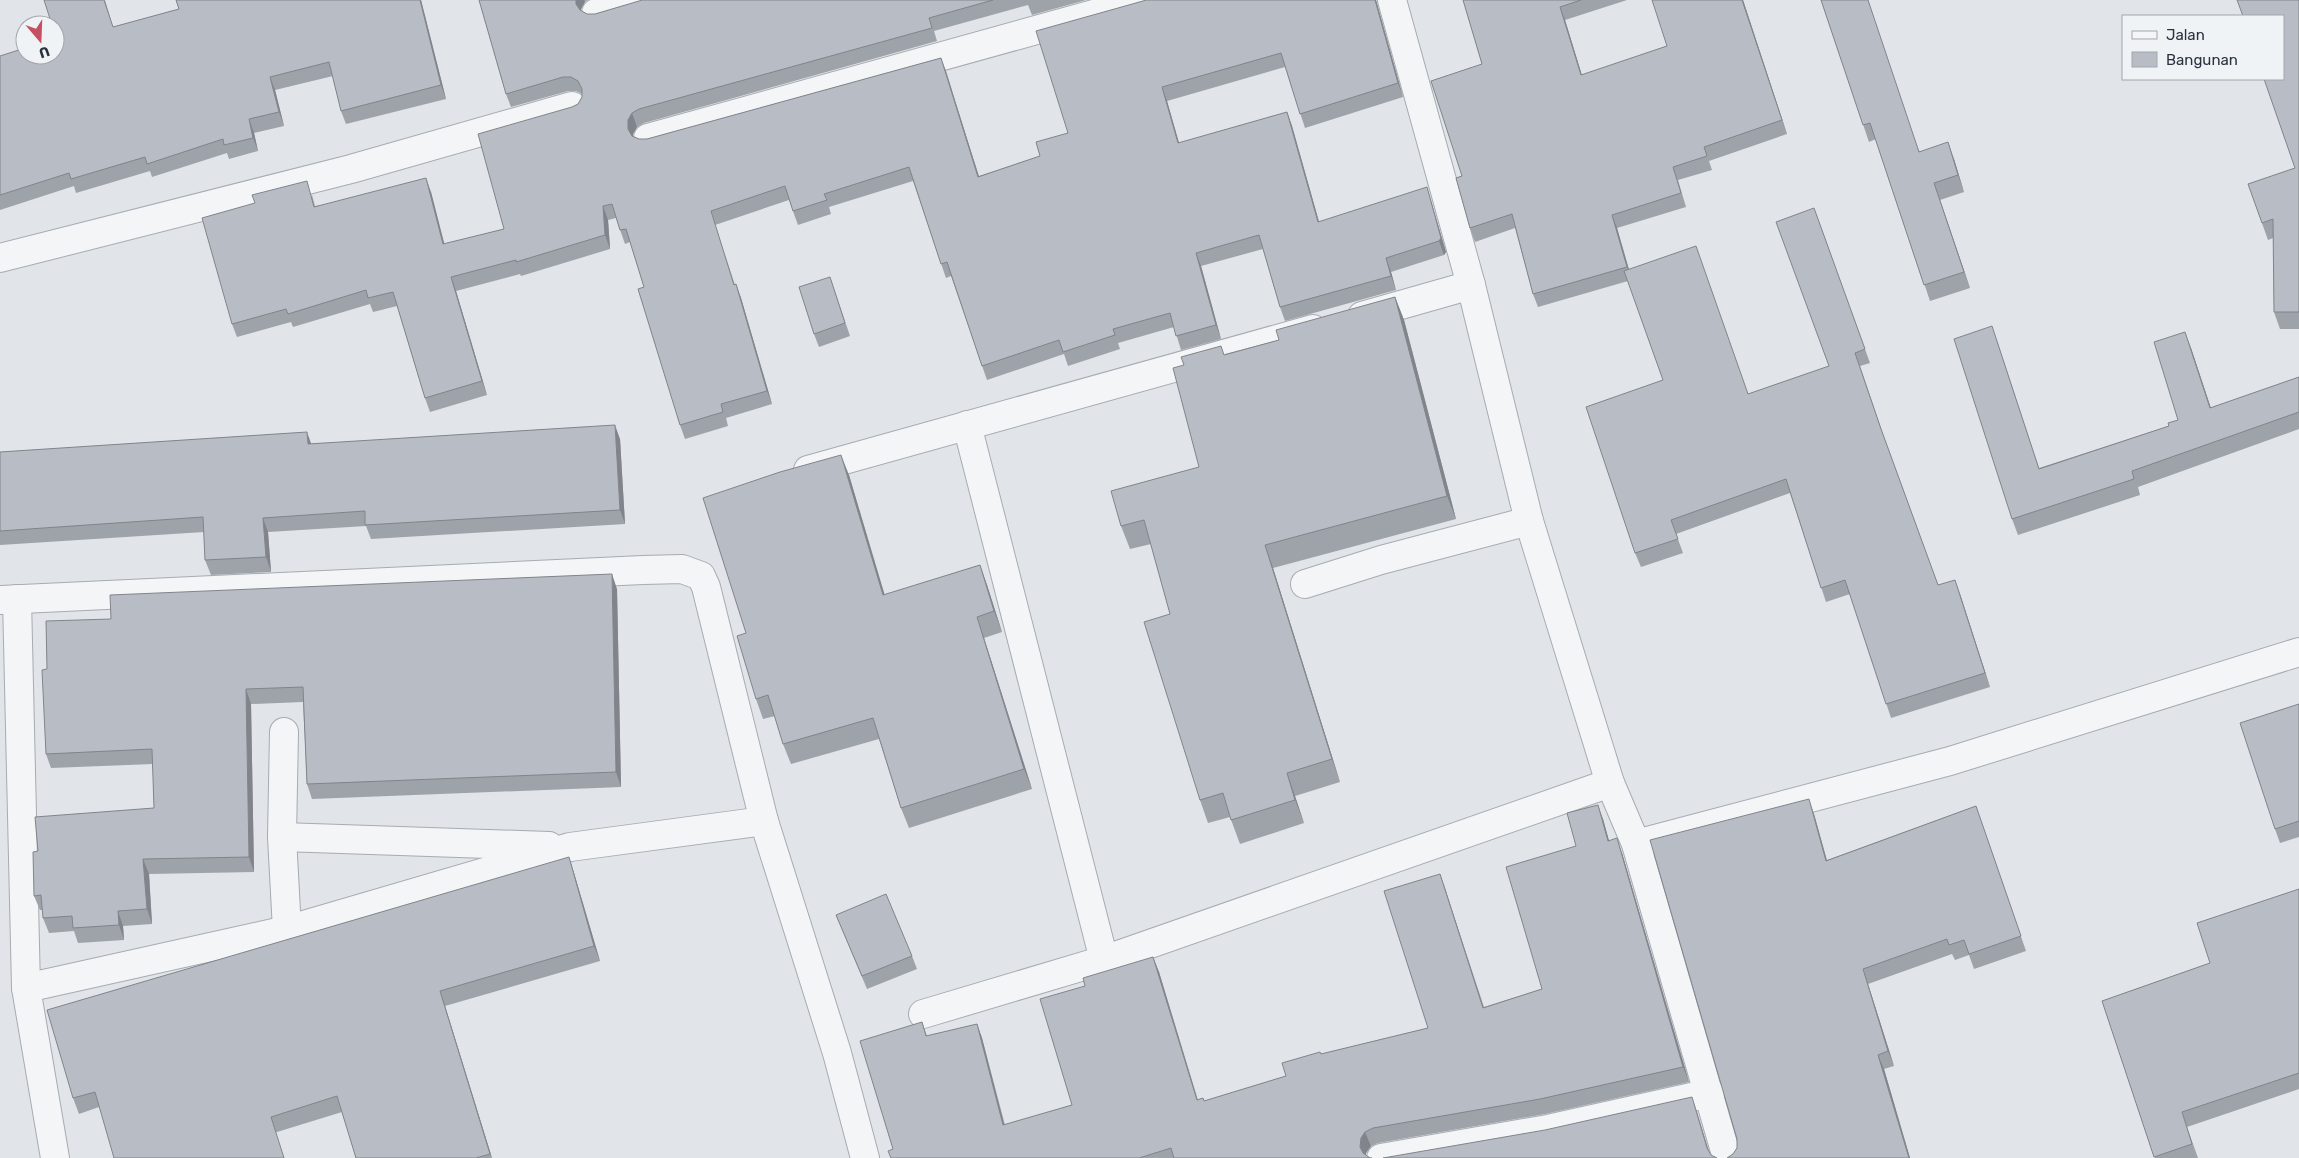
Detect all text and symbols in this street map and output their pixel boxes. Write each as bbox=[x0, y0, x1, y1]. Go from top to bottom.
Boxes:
north arrow bbox=[15, 15, 65, 65]
legend bbox=[2122, 15, 2284, 80]
text: Jalan bbox=[2166, 26, 2205, 44]
text: U bbox=[37, 42, 52, 62]
text: Bangunan bbox=[2166, 51, 2238, 69]

